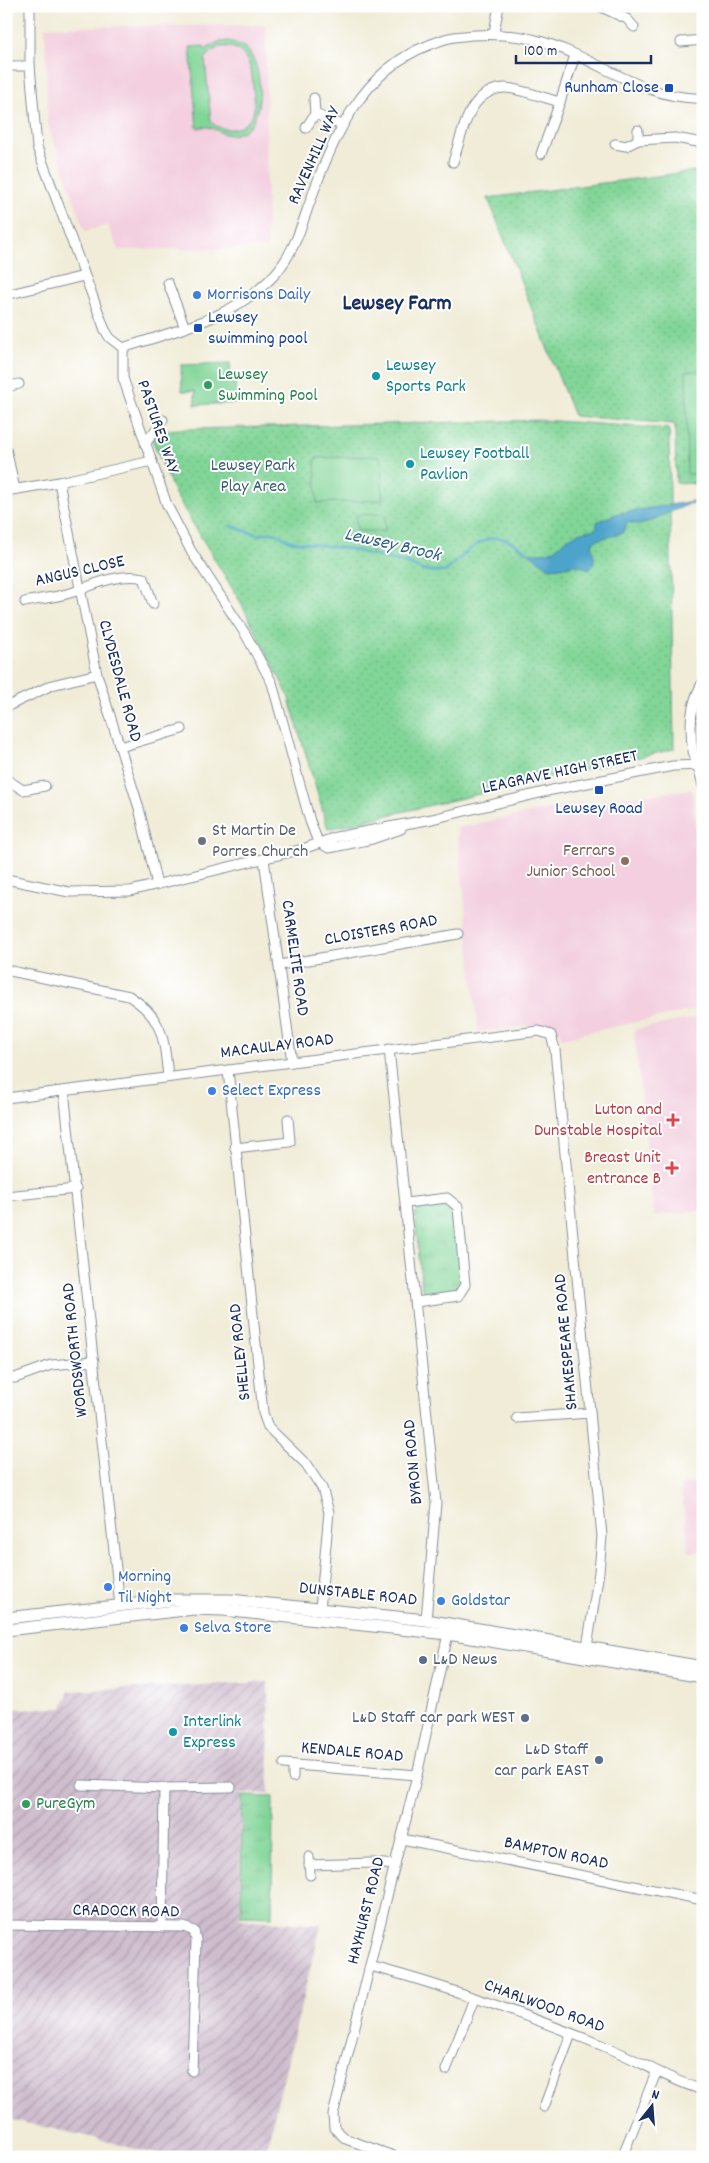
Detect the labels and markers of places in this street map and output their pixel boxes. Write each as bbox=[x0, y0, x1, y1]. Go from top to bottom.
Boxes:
place label: Runham Close bbox=[564, 76, 659, 101]
marker: Runham Close bbox=[663, 82, 675, 94]
place label: Morrisons Daily bbox=[207, 283, 311, 308]
marker: Morrisons Daily bbox=[191, 289, 203, 301]
place label: Lewsey swimming pool bbox=[208, 306, 308, 352]
marker: Lewsey swimming pool bbox=[192, 322, 204, 334]
place label: Lewsey Sports Park bbox=[386, 354, 466, 400]
place label: Lewsey Swimming Pool bbox=[218, 363, 318, 409]
marker: Lewsey Sports Park bbox=[370, 370, 382, 382]
marker: Lewsey Swimming Pool bbox=[202, 379, 214, 391]
place label: Lewsey Football Pavlion bbox=[420, 442, 530, 488]
marker: Lewsey Football Pavlion bbox=[404, 458, 416, 470]
marker: Lewsey Road bbox=[593, 784, 605, 796]
place label: Lewsey Road bbox=[555, 797, 643, 822]
place label: St Martin De Porres Church bbox=[212, 819, 308, 865]
marker: St Martin De Porres Church bbox=[196, 835, 208, 847]
place label: Ferrars Junior School bbox=[527, 839, 616, 885]
marker: Ferrars Junior School bbox=[619, 855, 631, 867]
place label: Select Express bbox=[222, 1079, 321, 1104]
marker: Select Express bbox=[206, 1085, 218, 1097]
place label: Luton and Dunstable Hospital bbox=[534, 1098, 663, 1144]
marker: Luton and Dunstable Hospital bbox=[666, 1113, 680, 1127]
place label: Breast Unit entrance B bbox=[584, 1146, 661, 1192]
marker: Breast Unit entrance B bbox=[665, 1161, 679, 1175]
place label: Morning Til Night bbox=[118, 1565, 172, 1611]
marker: Morning Til Night bbox=[102, 1581, 114, 1593]
place label: Goldstar bbox=[451, 1589, 510, 1614]
marker: Goldstar bbox=[435, 1595, 447, 1607]
place label: Selva Store bbox=[194, 1616, 271, 1641]
marker: Selva Store bbox=[178, 1622, 190, 1634]
place label: L&D News bbox=[433, 1648, 498, 1673]
marker: L&D News bbox=[417, 1654, 429, 1666]
place label: L&D Staff car park WEST bbox=[352, 1706, 515, 1731]
place label: Interlink Express bbox=[183, 1710, 241, 1756]
marker: L&D Staff car park WEST bbox=[519, 1712, 531, 1724]
marker: Interlink Express bbox=[167, 1726, 179, 1738]
place label: L&D Staff car park EAST bbox=[494, 1738, 589, 1784]
marker: L&D Staff car park EAST bbox=[593, 1754, 605, 1766]
place label: PureGym bbox=[36, 1792, 95, 1817]
marker: PureGym bbox=[20, 1798, 32, 1810]

